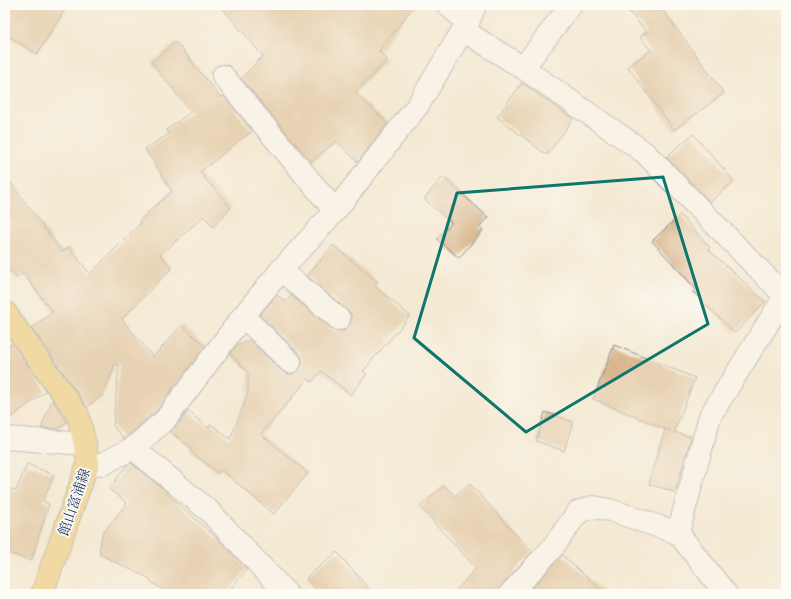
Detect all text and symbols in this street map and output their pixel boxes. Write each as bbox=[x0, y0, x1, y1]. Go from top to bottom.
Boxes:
street label: 館山富浦線 bbox=[55, 466, 95, 538]

